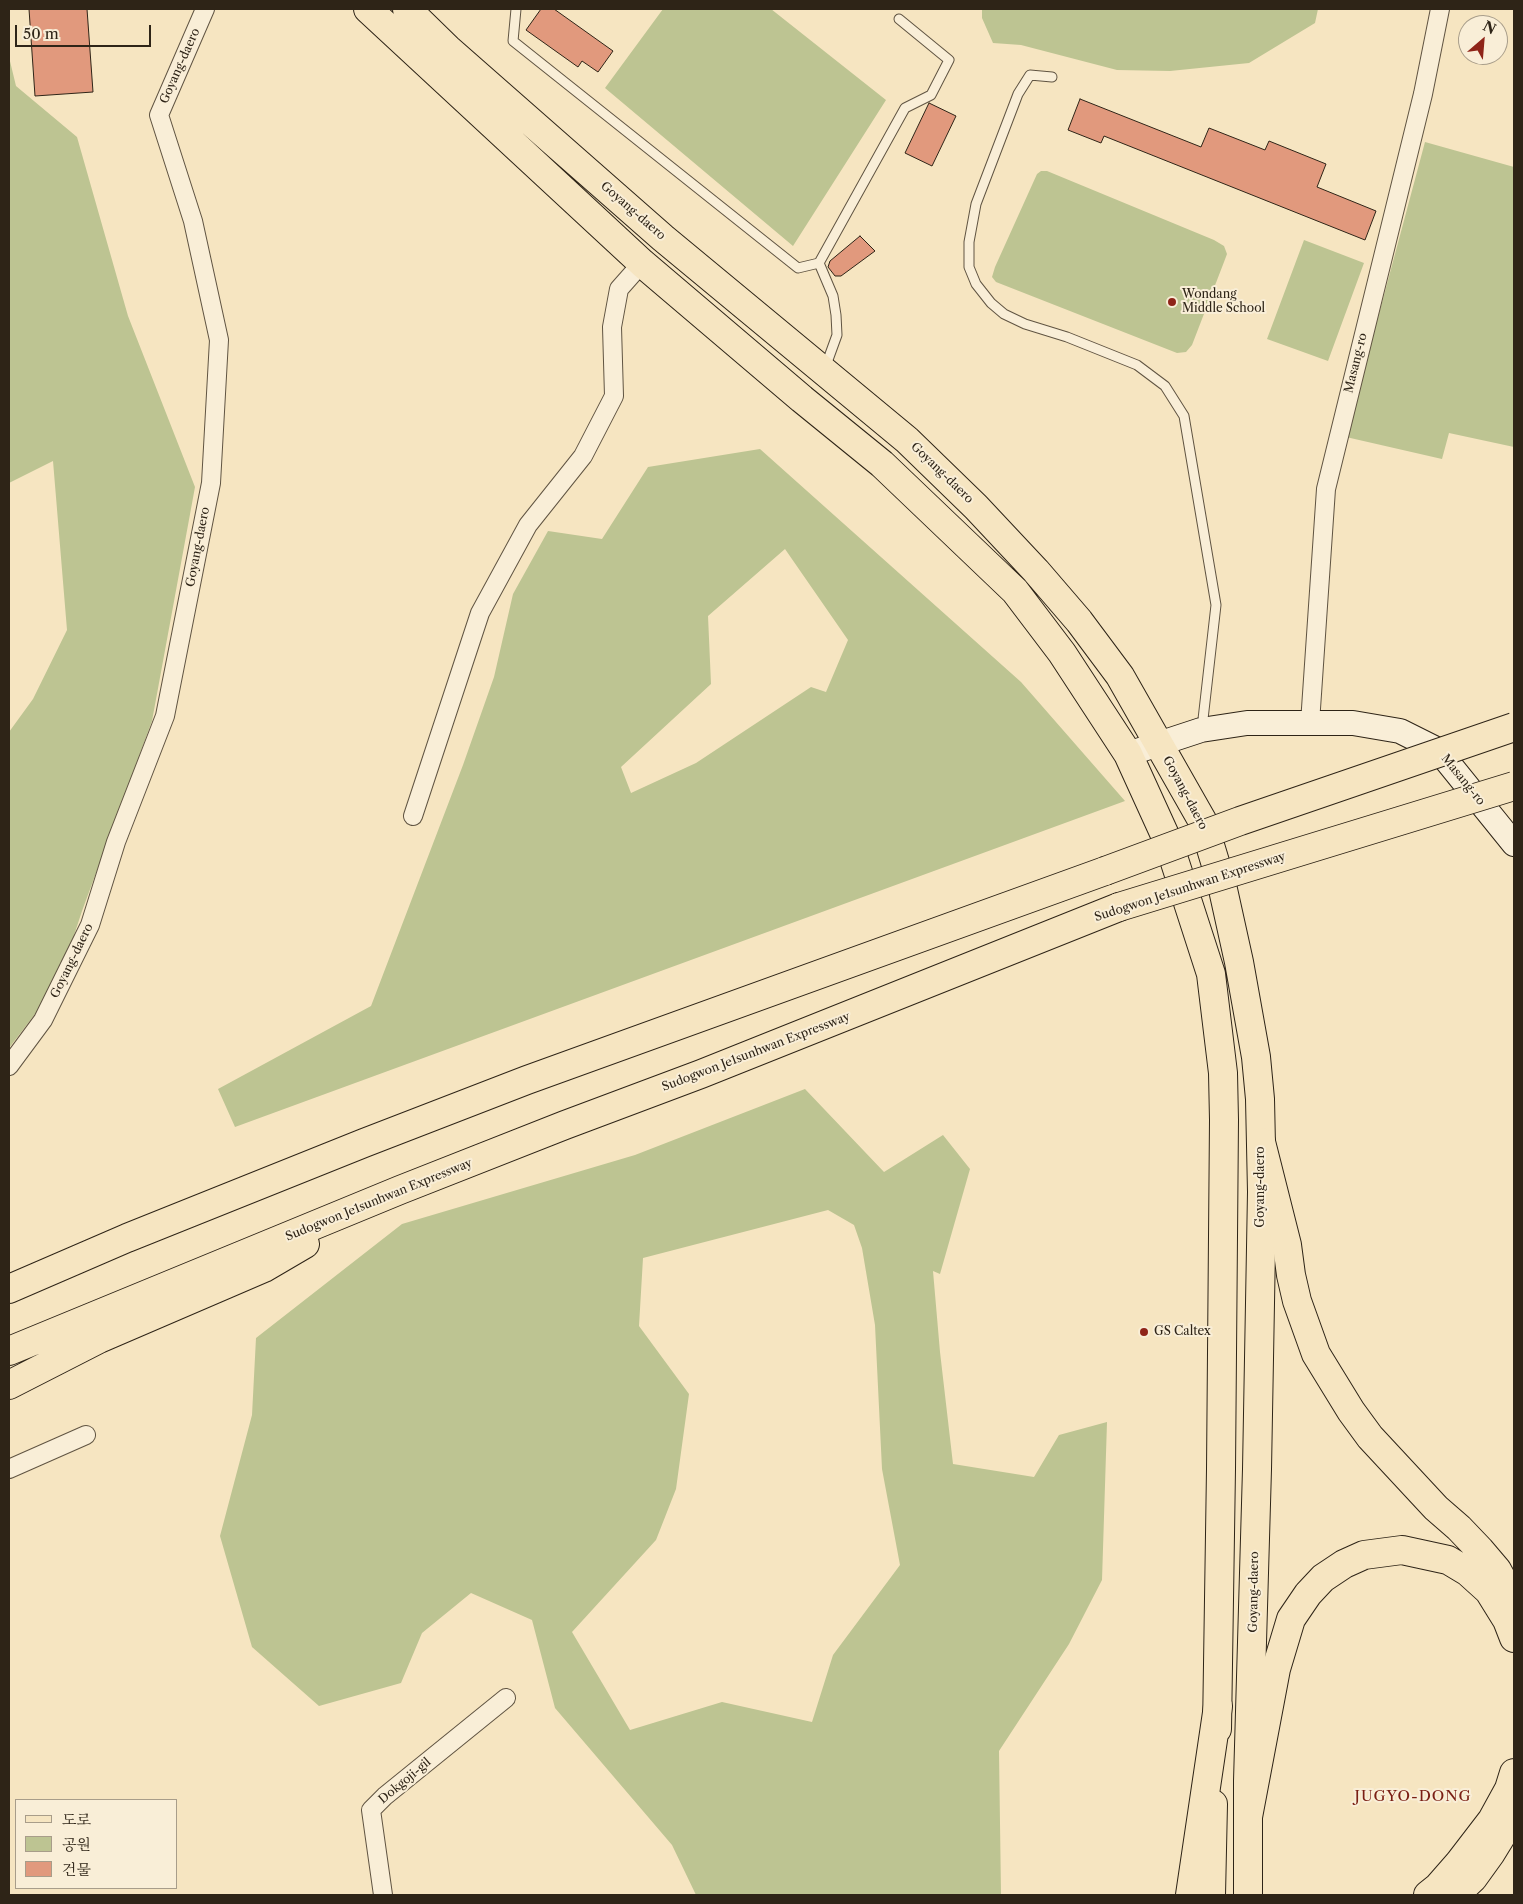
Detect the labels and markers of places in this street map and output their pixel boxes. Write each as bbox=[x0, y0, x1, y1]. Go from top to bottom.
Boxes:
place label: Wondang Middle School bbox=[1182, 288, 1265, 316]
marker: Wondang Middle School bbox=[1166, 296, 1178, 308]
place label: GS Caltex bbox=[1154, 1325, 1211, 1339]
marker: GS Caltex bbox=[1138, 1326, 1150, 1338]

